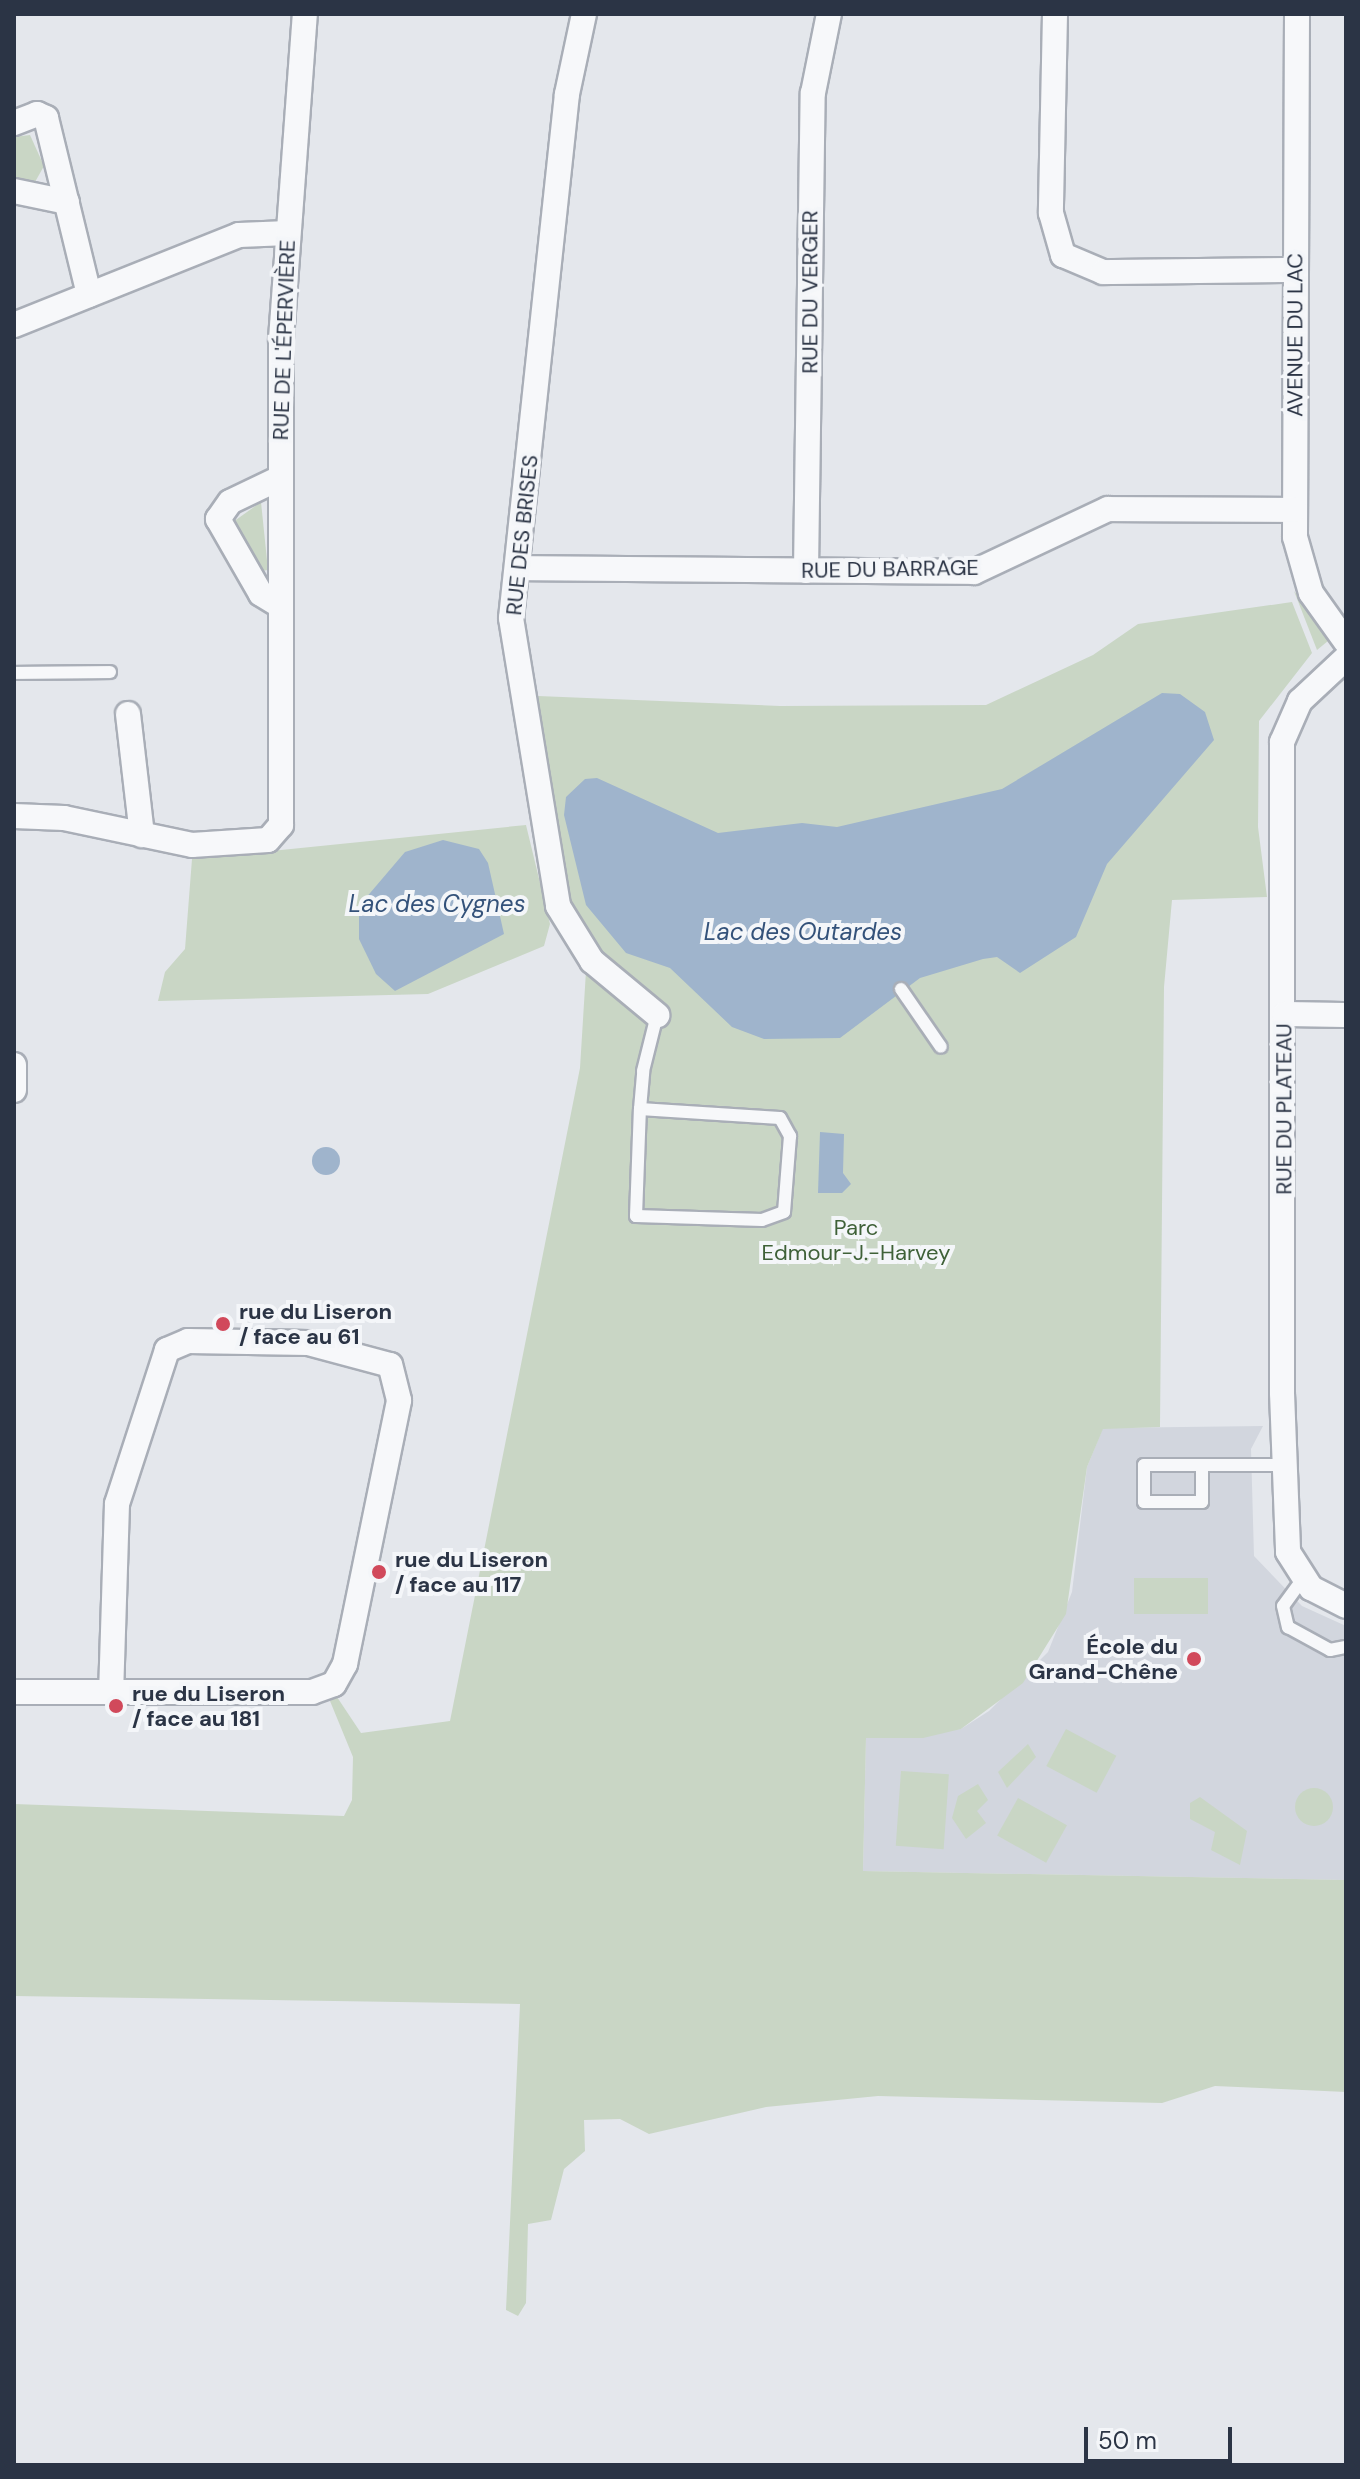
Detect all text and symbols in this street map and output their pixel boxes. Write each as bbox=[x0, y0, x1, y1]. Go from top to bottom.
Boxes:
street label: RUE DU VERGER bbox=[797, 210, 823, 374]
street label: RUE DE L'ÉPERVIÈRE bbox=[267, 239, 301, 441]
street label: AVENUE DU LAC bbox=[1282, 253, 1308, 417]
street label: RUE DES BRISES bbox=[500, 453, 544, 617]
street label: RUE DU BARRAGE bbox=[801, 554, 979, 584]
water label: Lac des Cygnes bbox=[348, 890, 526, 918]
water label: Lac des Outardes bbox=[704, 918, 902, 946]
street label: RUE DU PLATEAU bbox=[1271, 1023, 1297, 1195]
park label: Parc Edmour-J.-Harvey bbox=[762, 1214, 950, 1266]
place label: rue du Liseron / face au 61 bbox=[239, 1298, 392, 1350]
marker: rue du Liseron / face au 61 bbox=[214, 1315, 232, 1333]
place label: rue du Liseron / face au 117 bbox=[395, 1546, 548, 1598]
marker: rue du Liseron / face au 117 bbox=[370, 1563, 388, 1581]
place label: École du Grand-Chêne bbox=[1028, 1633, 1178, 1684]
marker: École du Grand-Chêne bbox=[1185, 1650, 1203, 1668]
place label: rue du Liseron / face au 181 bbox=[132, 1680, 285, 1732]
marker: rue du Liseron / face au 181 bbox=[107, 1697, 125, 1715]
scale bar bbox=[1088, 2411, 1236, 2461]
text: 50 m bbox=[1098, 2425, 1157, 2456]

